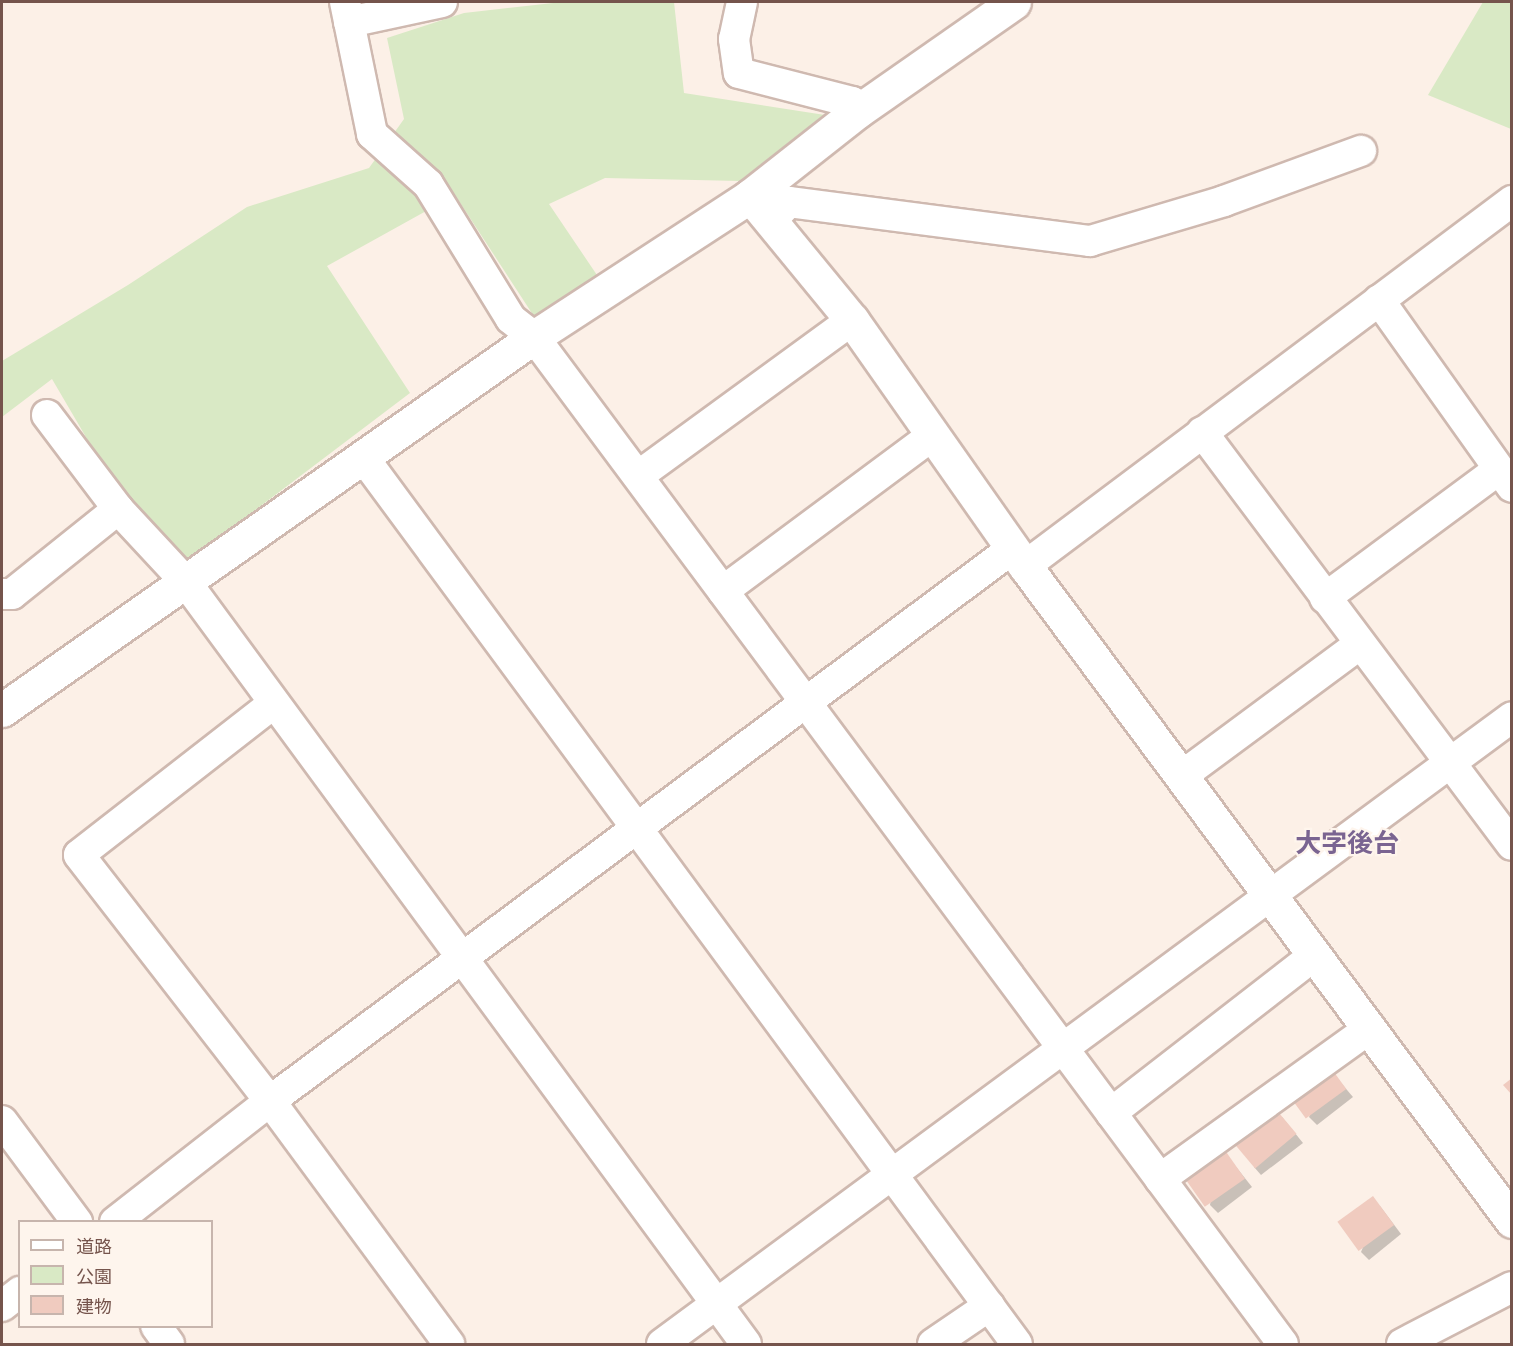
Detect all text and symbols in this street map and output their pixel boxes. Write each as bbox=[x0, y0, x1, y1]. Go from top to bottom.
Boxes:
district label: 大字後台 bbox=[1295, 827, 1399, 859]
legend bbox=[18, 1220, 213, 1328]
text: 道路 bbox=[76, 1235, 112, 1258]
text: 公園 bbox=[76, 1265, 112, 1288]
text: 建物 bbox=[76, 1295, 112, 1318]

